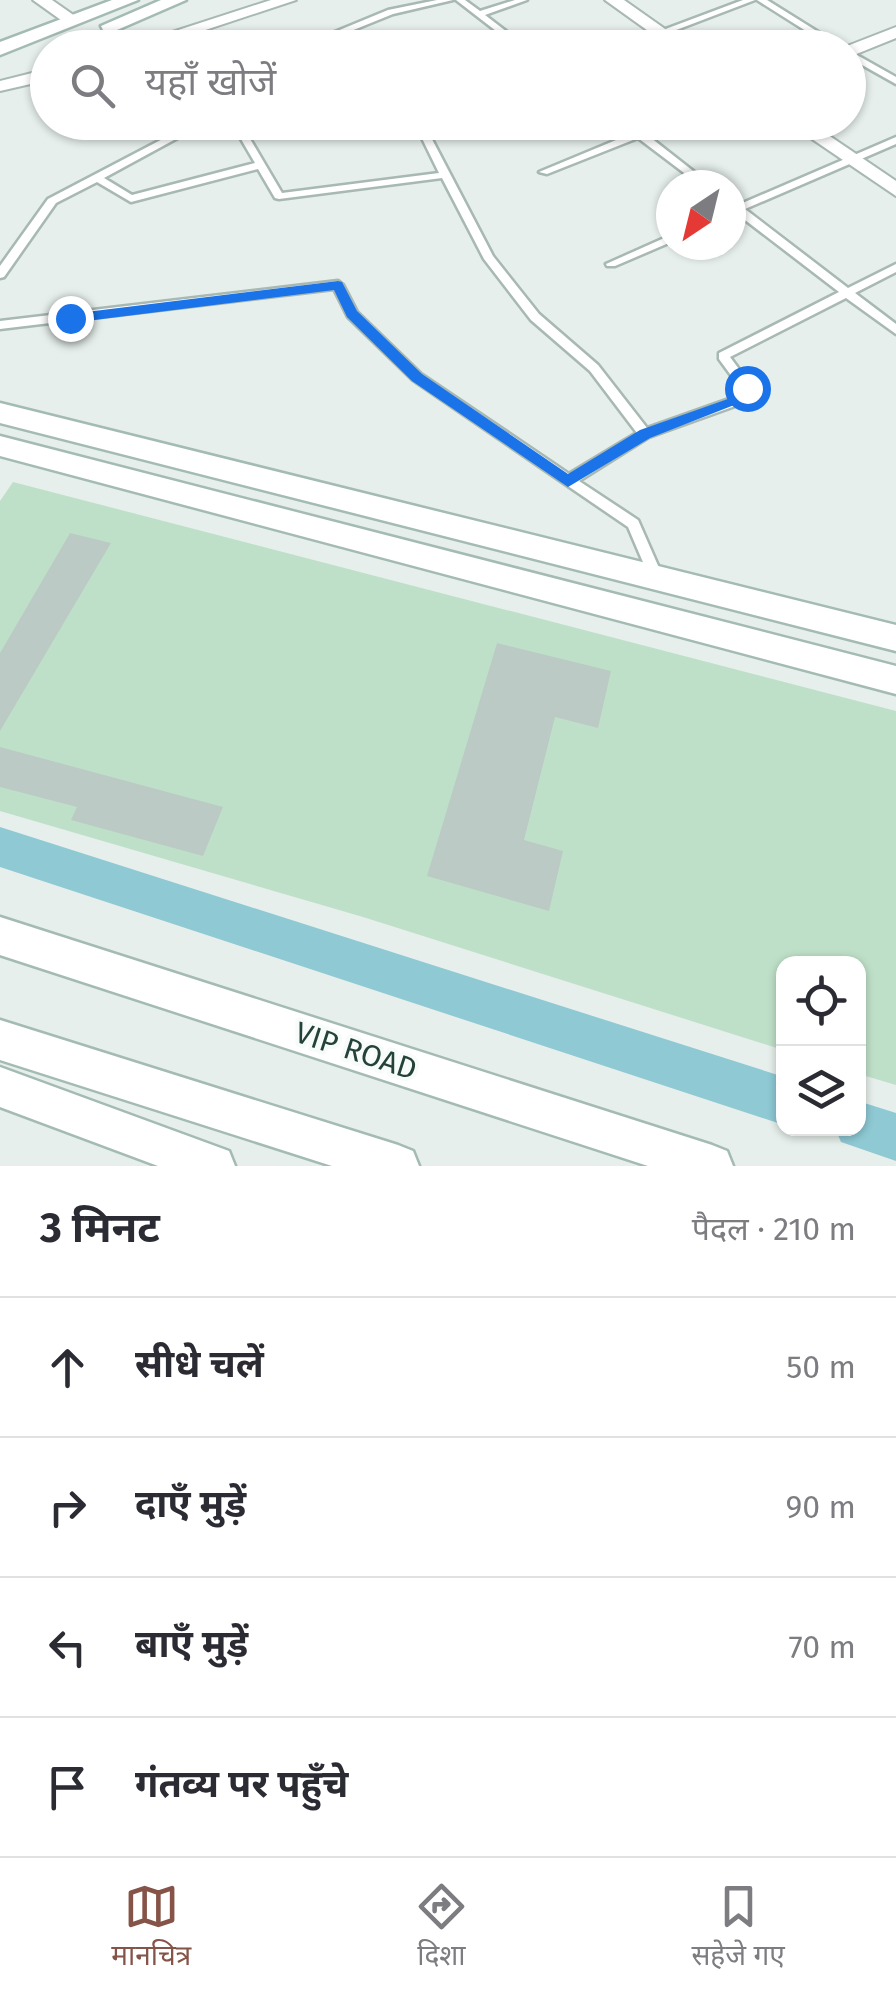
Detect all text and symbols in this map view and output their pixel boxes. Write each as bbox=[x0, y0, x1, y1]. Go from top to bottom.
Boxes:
search box bbox=[30, 30, 866, 140]
icon: search bbox=[65, 58, 120, 113]
text: यहाँ खोजें bbox=[145, 59, 276, 105]
north arrow bbox=[656, 170, 746, 260]
route end bbox=[48, 296, 94, 342]
route start bbox=[725, 366, 771, 412]
map controls bbox=[776, 956, 866, 1136]
button: locate bbox=[776, 956, 866, 1046]
street label: VIP ROAD bbox=[291, 1014, 421, 1088]
button: layers bbox=[776, 1046, 866, 1136]
text: 3 मिनट bbox=[40, 1203, 160, 1253]
text: पैदल · 210 m bbox=[692, 1210, 856, 1248]
icon: ahead bbox=[40, 1340, 95, 1395]
text: सीधे चलें bbox=[135, 1341, 264, 1387]
text: 50 m bbox=[786, 1348, 856, 1386]
icon: right bbox=[40, 1480, 95, 1535]
text: दाएँ मुड़ें bbox=[135, 1481, 246, 1527]
text: 90 m bbox=[785, 1488, 856, 1526]
icon: left bbox=[40, 1620, 95, 1675]
text: बाएँ मुड़ें bbox=[135, 1621, 248, 1667]
text: 70 m bbox=[788, 1628, 856, 1666]
icon: arrive bbox=[40, 1760, 95, 1815]
text: गंतव्य पर पहुँचे bbox=[135, 1761, 348, 1807]
tab: मानचित्र bbox=[111, 1879, 191, 1976]
tab: दिशा bbox=[414, 1879, 469, 1976]
tab: सहेजे गए bbox=[691, 1879, 785, 1976]

